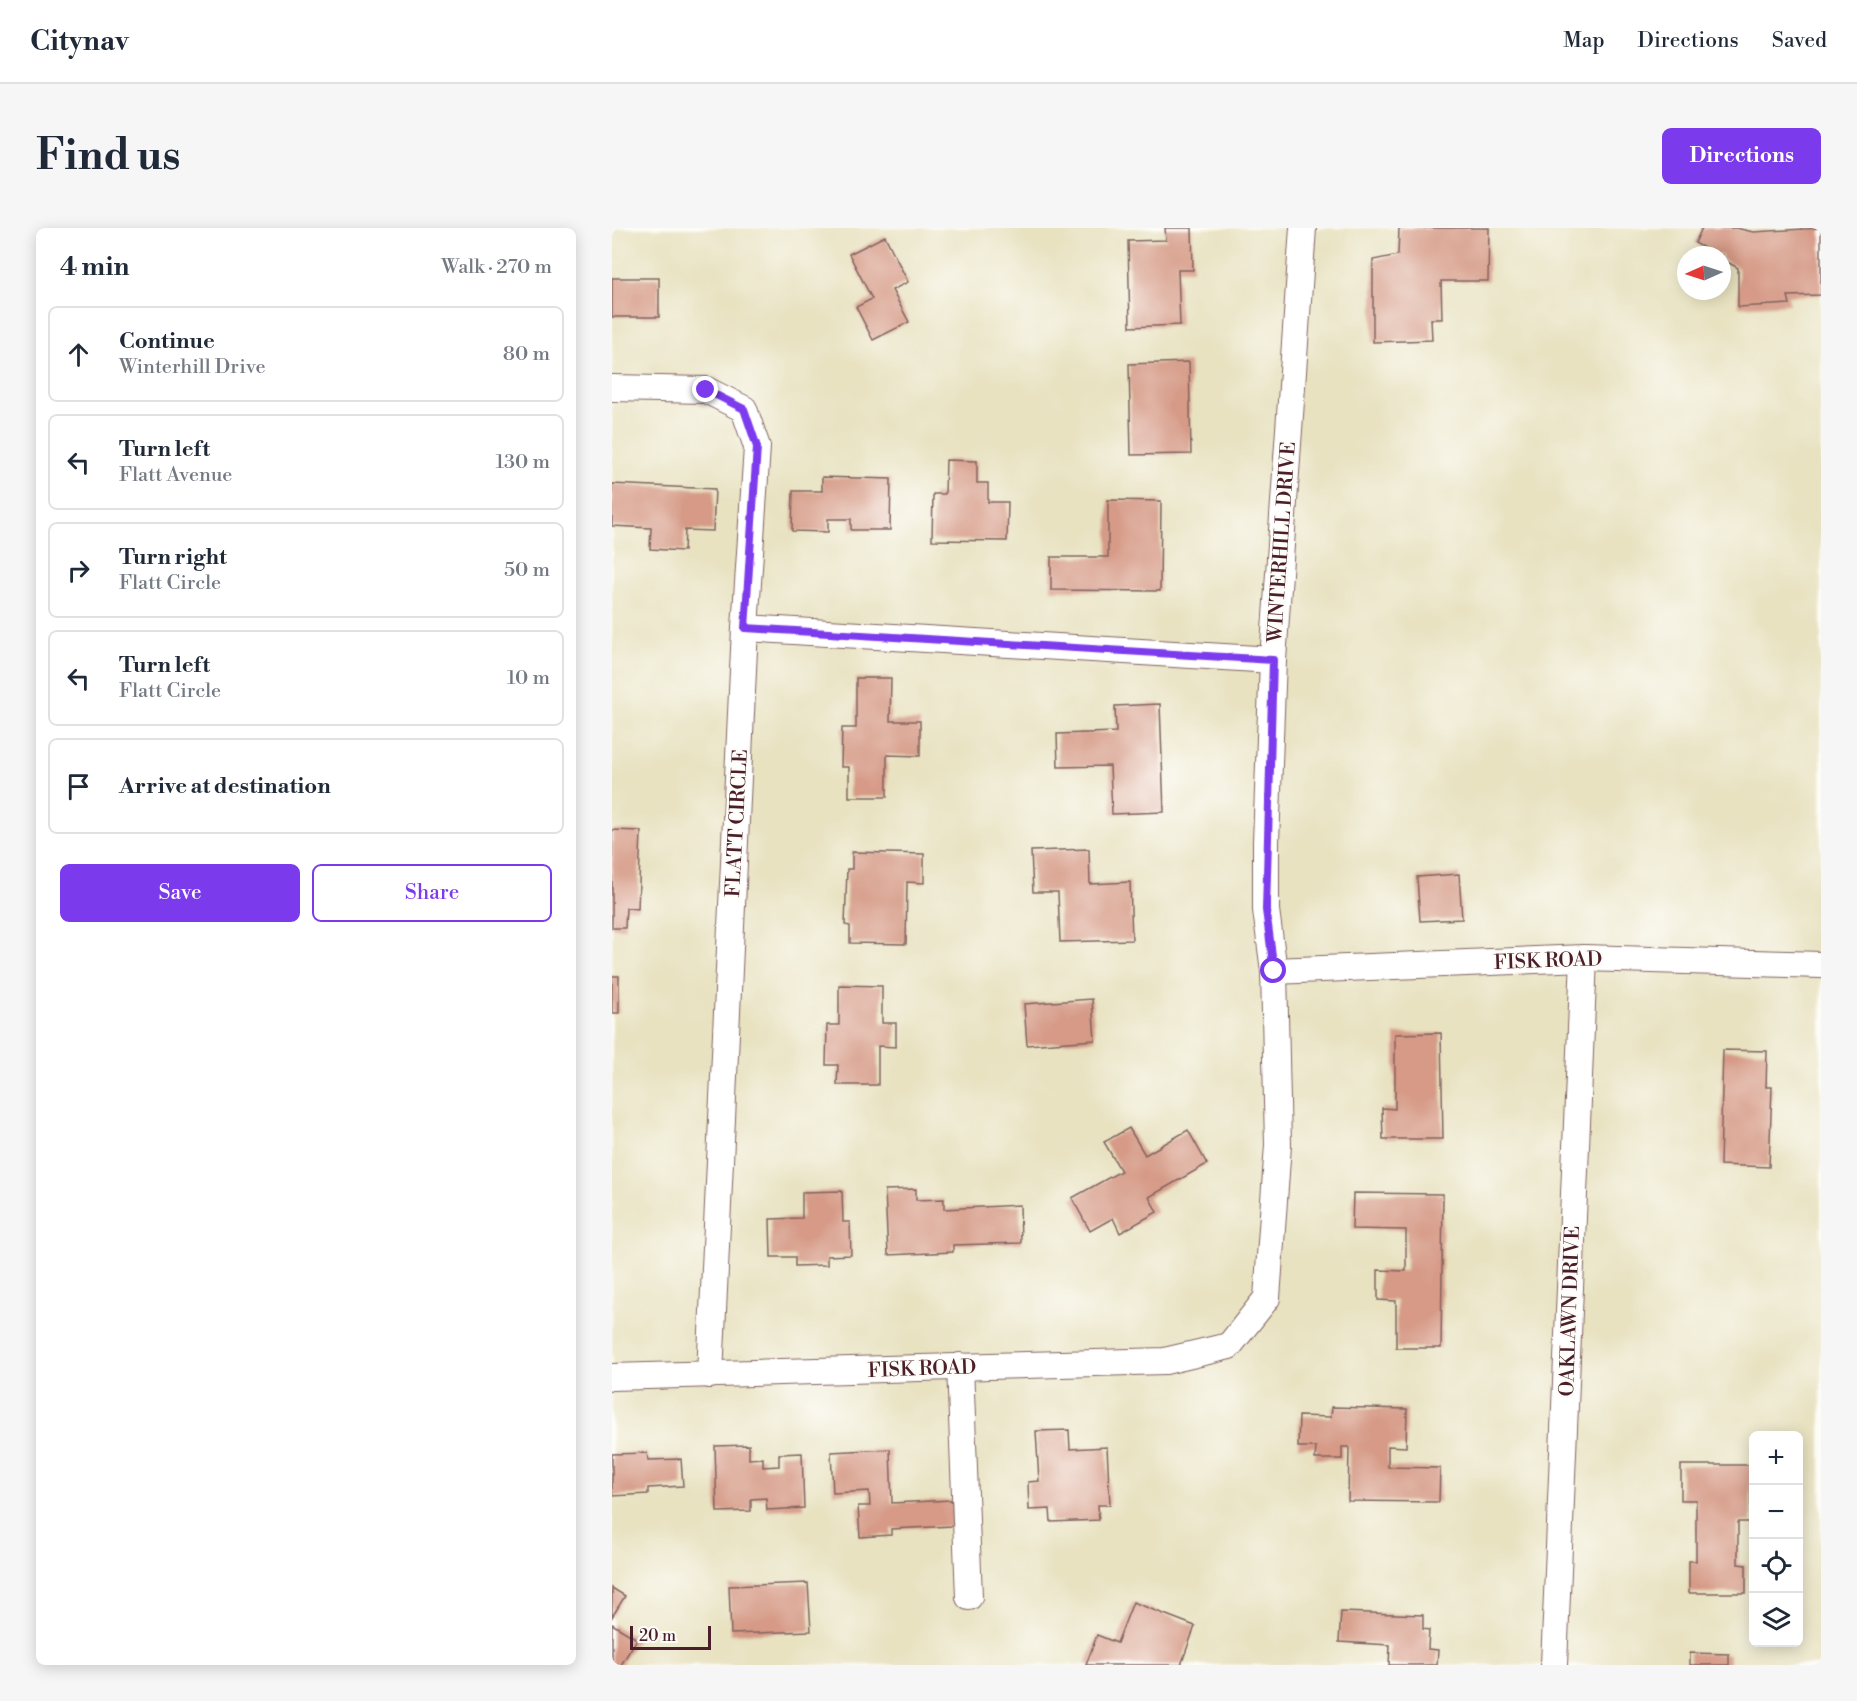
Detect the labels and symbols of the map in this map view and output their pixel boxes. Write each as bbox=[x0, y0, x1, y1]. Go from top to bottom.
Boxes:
north arrow bbox=[1677, 246, 1731, 300]
route end bbox=[692, 376, 718, 402]
street label: WINTERHILL DRIVE bbox=[1263, 441, 1302, 645]
street label: FLATT CIRCLE bbox=[721, 748, 754, 898]
street label: FISK ROAD bbox=[1493, 947, 1603, 976]
route start bbox=[1260, 957, 1286, 983]
street label: OAKLAWN DRIVE bbox=[1555, 1225, 1586, 1397]
street label: FISK ROAD bbox=[867, 1355, 977, 1384]
scale bar bbox=[630, 1623, 711, 1650]

